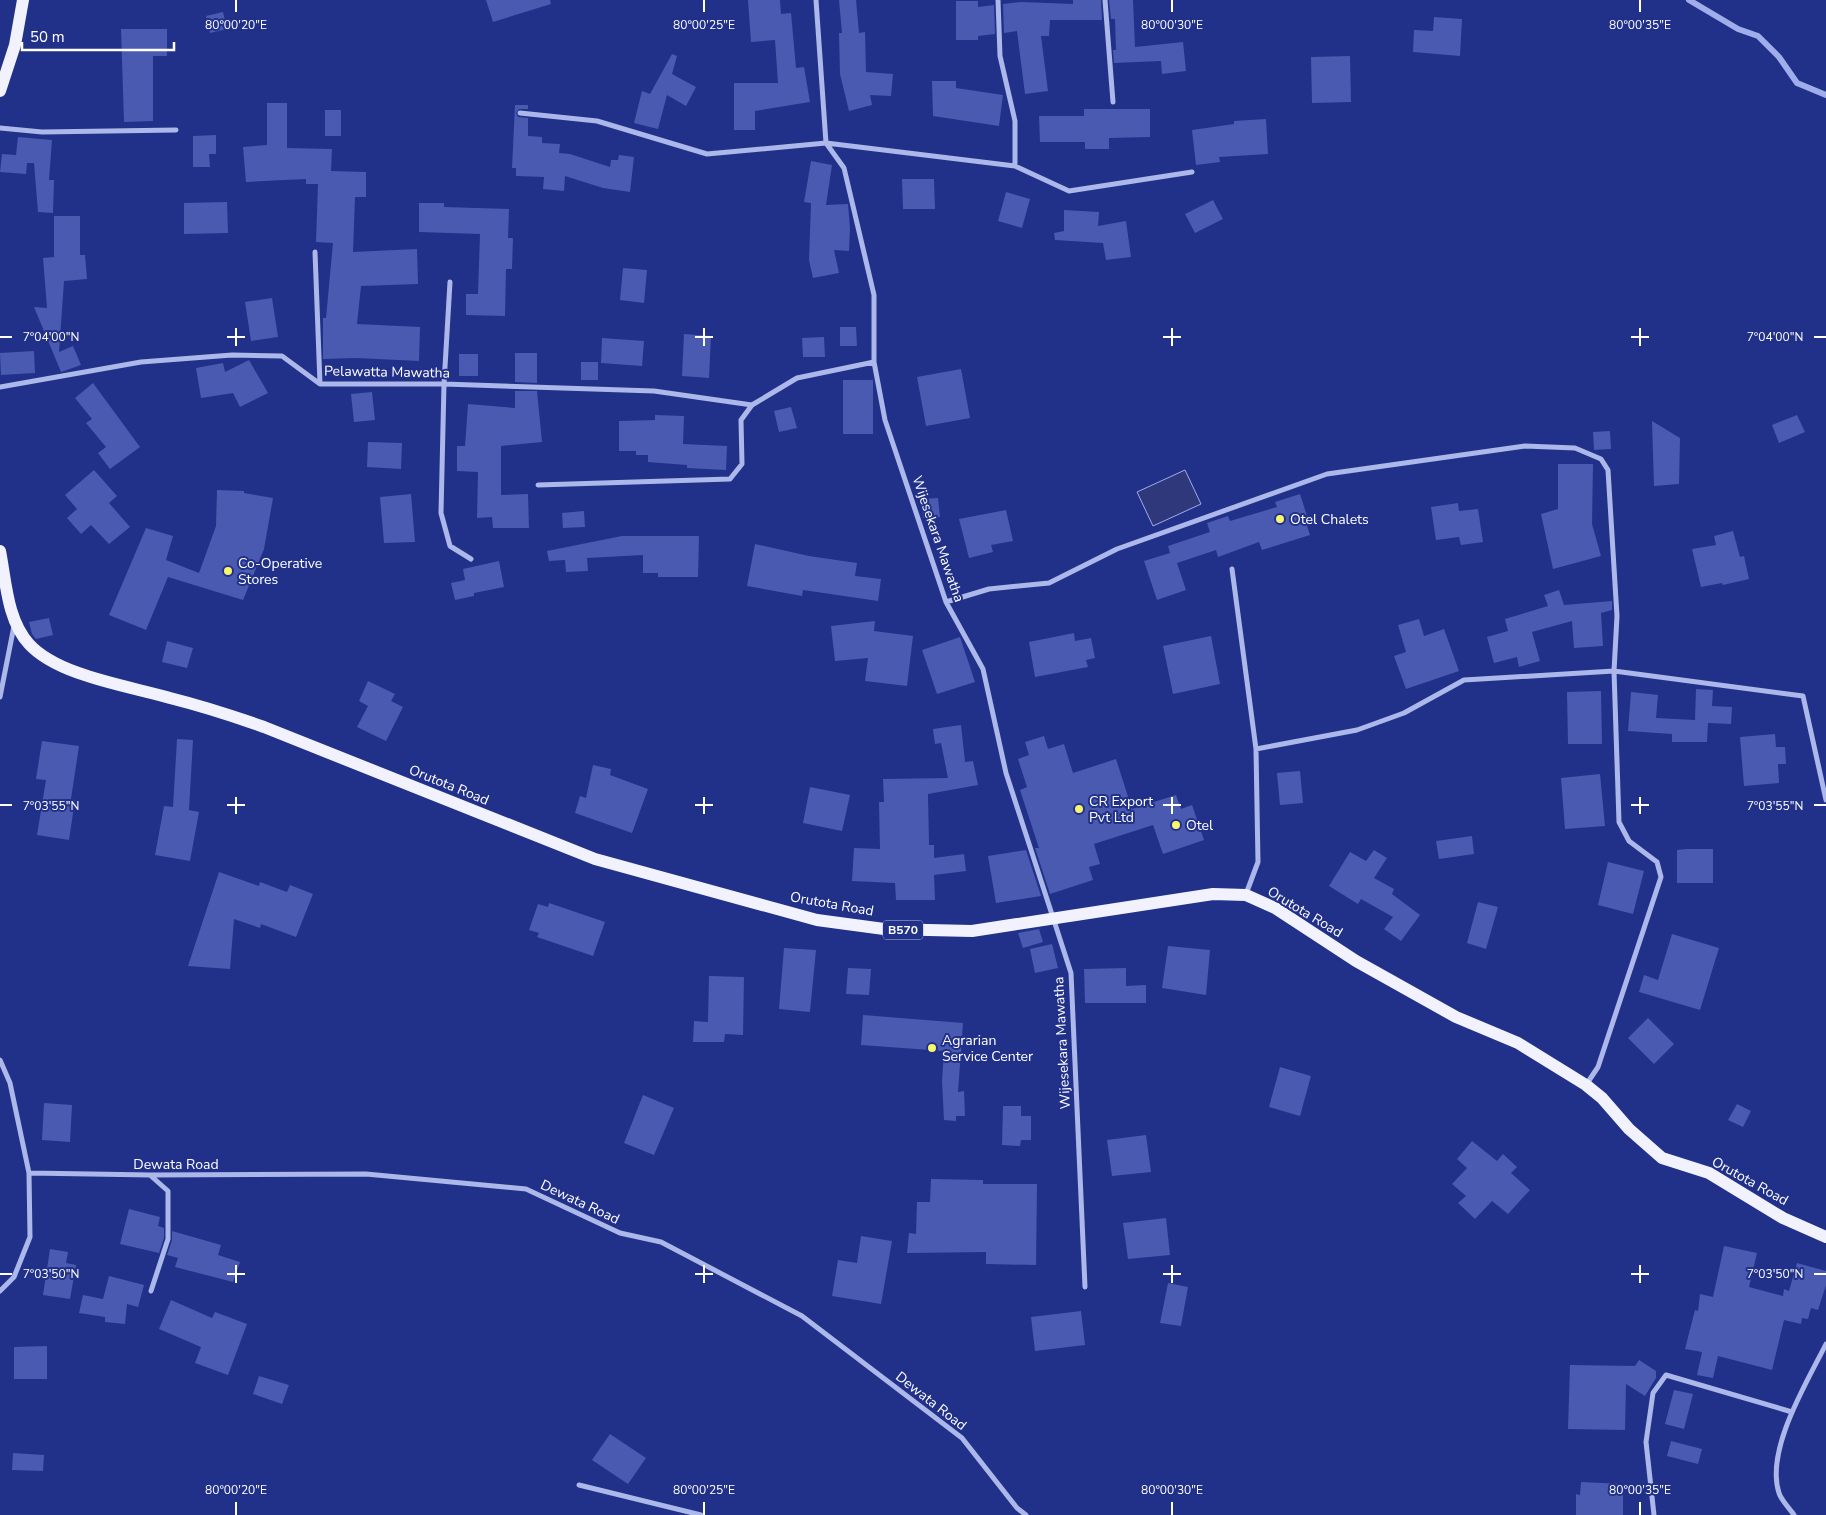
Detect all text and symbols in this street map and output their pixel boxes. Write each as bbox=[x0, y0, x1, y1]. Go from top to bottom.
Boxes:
text: 80°00'20"E bbox=[205, 17, 267, 33]
text: 80°00'25"E bbox=[673, 17, 735, 33]
text: 80°00'30"E bbox=[1141, 17, 1203, 33]
text: 80°00'35"E bbox=[1609, 17, 1671, 33]
scale bar bbox=[22, 20, 175, 52]
text: 50 m bbox=[30, 27, 65, 47]
text: 7°04'00"N bbox=[23, 329, 79, 345]
text: 7°04'00"N bbox=[1747, 329, 1803, 345]
street label: Pelawatta Mawatha bbox=[324, 361, 450, 383]
street label: Wijesekara Mawatha bbox=[907, 473, 969, 605]
place label: Otel Chalets bbox=[1290, 510, 1369, 529]
marker: Otel Chalets bbox=[1274, 513, 1286, 525]
place label: Co-Operative Stores bbox=[238, 554, 322, 589]
marker: Co-Operative Stores bbox=[222, 565, 234, 577]
street label: Orutota Road bbox=[406, 760, 492, 810]
place label: CR Export Pvt Ltd bbox=[1089, 792, 1153, 827]
text: 7°03'55"N bbox=[23, 798, 79, 814]
text: 7°03'55"N bbox=[1747, 798, 1803, 814]
marker: CR Export Pvt Ltd bbox=[1073, 803, 1085, 815]
place label: Otel bbox=[1186, 816, 1214, 835]
marker: Otel bbox=[1170, 819, 1182, 831]
street label: Orutota Road bbox=[1264, 882, 1346, 942]
street label: Orutota Road bbox=[789, 887, 875, 921]
road number: B570 bbox=[883, 920, 923, 940]
street label: Wijesekara Mawatha bbox=[1049, 976, 1075, 1110]
place label: Agrarian Service Center bbox=[942, 1031, 1033, 1066]
marker: Agrarian Service Center bbox=[926, 1042, 938, 1054]
street label: Orutota Road bbox=[1708, 1152, 1792, 1210]
street label: Dewata Road bbox=[133, 1155, 219, 1174]
street label: Dewata Road bbox=[537, 1175, 623, 1229]
text: 7°03'50"N bbox=[23, 1266, 79, 1282]
text: 7°03'50"N bbox=[1747, 1266, 1803, 1282]
street label: Dewata Road bbox=[892, 1367, 970, 1435]
text: 80°00'20"E bbox=[205, 1482, 267, 1498]
text: 80°00'25"E bbox=[673, 1482, 735, 1498]
text: 80°00'30"E bbox=[1141, 1482, 1203, 1498]
text: 80°00'35"E bbox=[1609, 1482, 1671, 1498]

